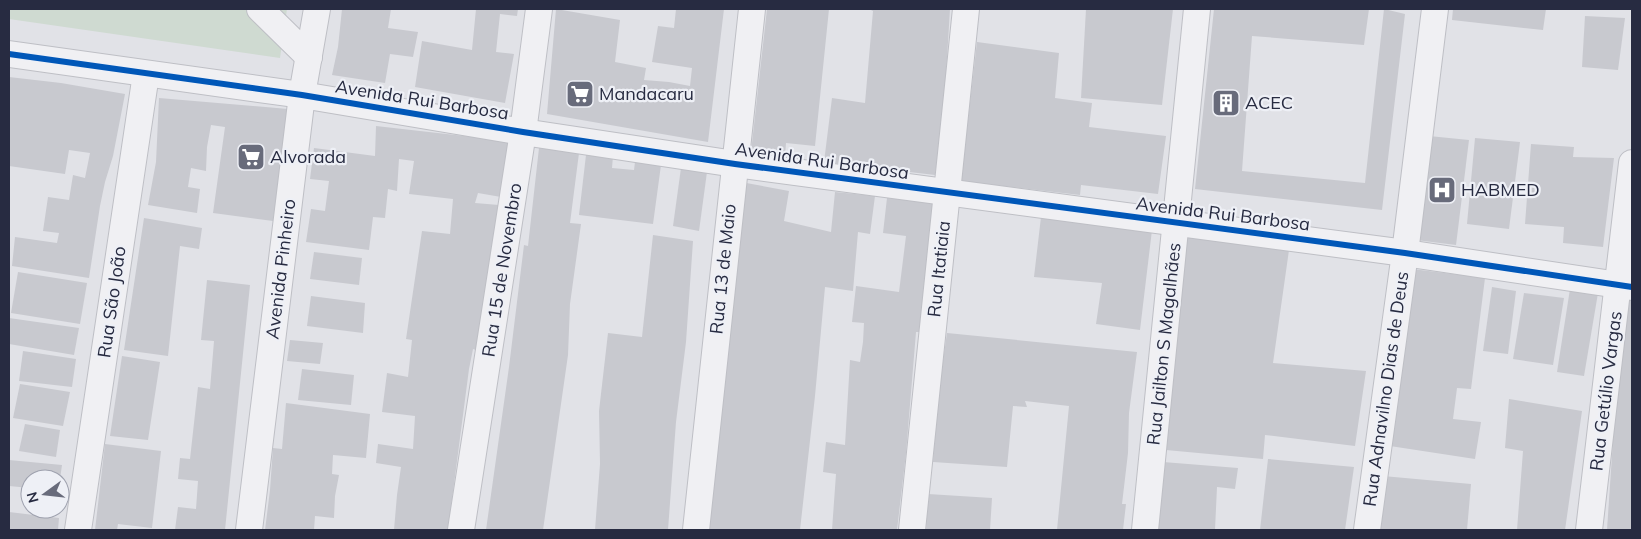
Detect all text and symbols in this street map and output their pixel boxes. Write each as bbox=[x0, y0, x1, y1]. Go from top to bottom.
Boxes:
street label: Avenida Rui Barbosa bbox=[334, 74, 510, 125]
supermarket icon: Mandacaru bbox=[565, 79, 595, 109]
place label: Mandacaru bbox=[599, 82, 694, 105]
building icon: ACEC bbox=[1211, 88, 1241, 118]
place label: ACEC bbox=[1245, 91, 1293, 114]
street label: Avenida Rui Barbosa bbox=[734, 137, 910, 184]
supermarket icon: Alvorada bbox=[236, 142, 266, 172]
place label: Alvorada bbox=[270, 145, 346, 168]
hospital icon: HABMED bbox=[1427, 175, 1457, 205]
place label: HABMED bbox=[1461, 178, 1540, 201]
street label: Rua 15 de Novembro bbox=[476, 181, 527, 359]
street label: Avenida Rui Barbosa bbox=[1135, 191, 1311, 236]
street label: Avenida Pinheiro bbox=[260, 198, 301, 340]
street label: Rua 13 de Maio bbox=[704, 203, 741, 335]
street label: Rua Itatiaia bbox=[922, 220, 955, 318]
street label: Rua Jailton S Magalhães bbox=[1141, 241, 1186, 446]
street label: Rua São João bbox=[92, 245, 131, 359]
street label: Rua Adnavilno Dias de Deus bbox=[1358, 270, 1413, 508]
street label: Rua Getúlio Vargas bbox=[1584, 310, 1627, 472]
north arrow bbox=[20, 469, 70, 519]
text: N bbox=[22, 490, 43, 505]

